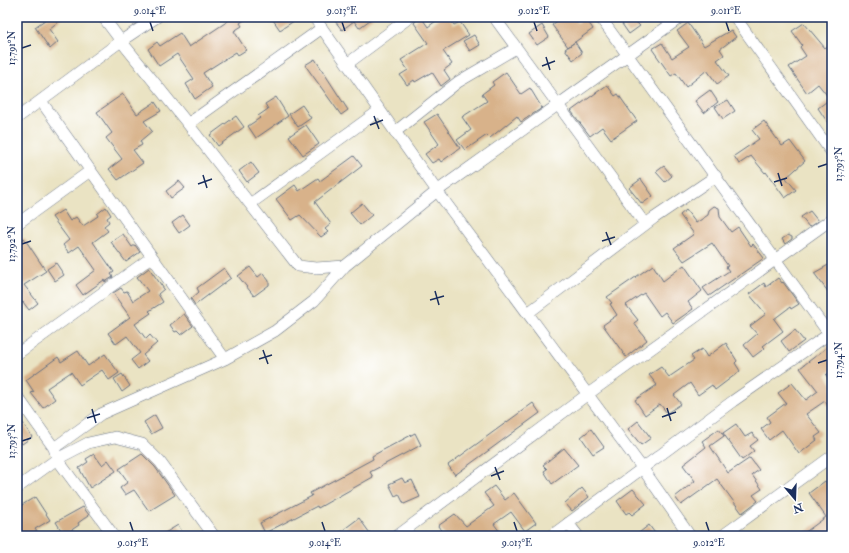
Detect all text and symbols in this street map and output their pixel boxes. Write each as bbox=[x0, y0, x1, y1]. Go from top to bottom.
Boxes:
text: 9.014°E bbox=[133, 5, 166, 17]
text: 9.013°E bbox=[326, 5, 357, 17]
text: 9.012°E bbox=[517, 5, 550, 17]
text: 9.011°E bbox=[710, 5, 741, 17]
text: 13.791°N bbox=[6, 31, 18, 65]
text: 13.793°N bbox=[833, 146, 845, 182]
text: 13.792°N bbox=[6, 226, 18, 262]
text: 13.794°N bbox=[833, 342, 845, 378]
text: 13.793°N bbox=[6, 423, 18, 459]
north arrow bbox=[775, 479, 815, 519]
text: N bbox=[790, 500, 806, 516]
text: 9.015°E bbox=[117, 537, 148, 549]
text: 9.014°E bbox=[308, 537, 341, 549]
text: 9.013°E bbox=[501, 537, 532, 549]
text: 9.012°E bbox=[692, 537, 725, 549]

